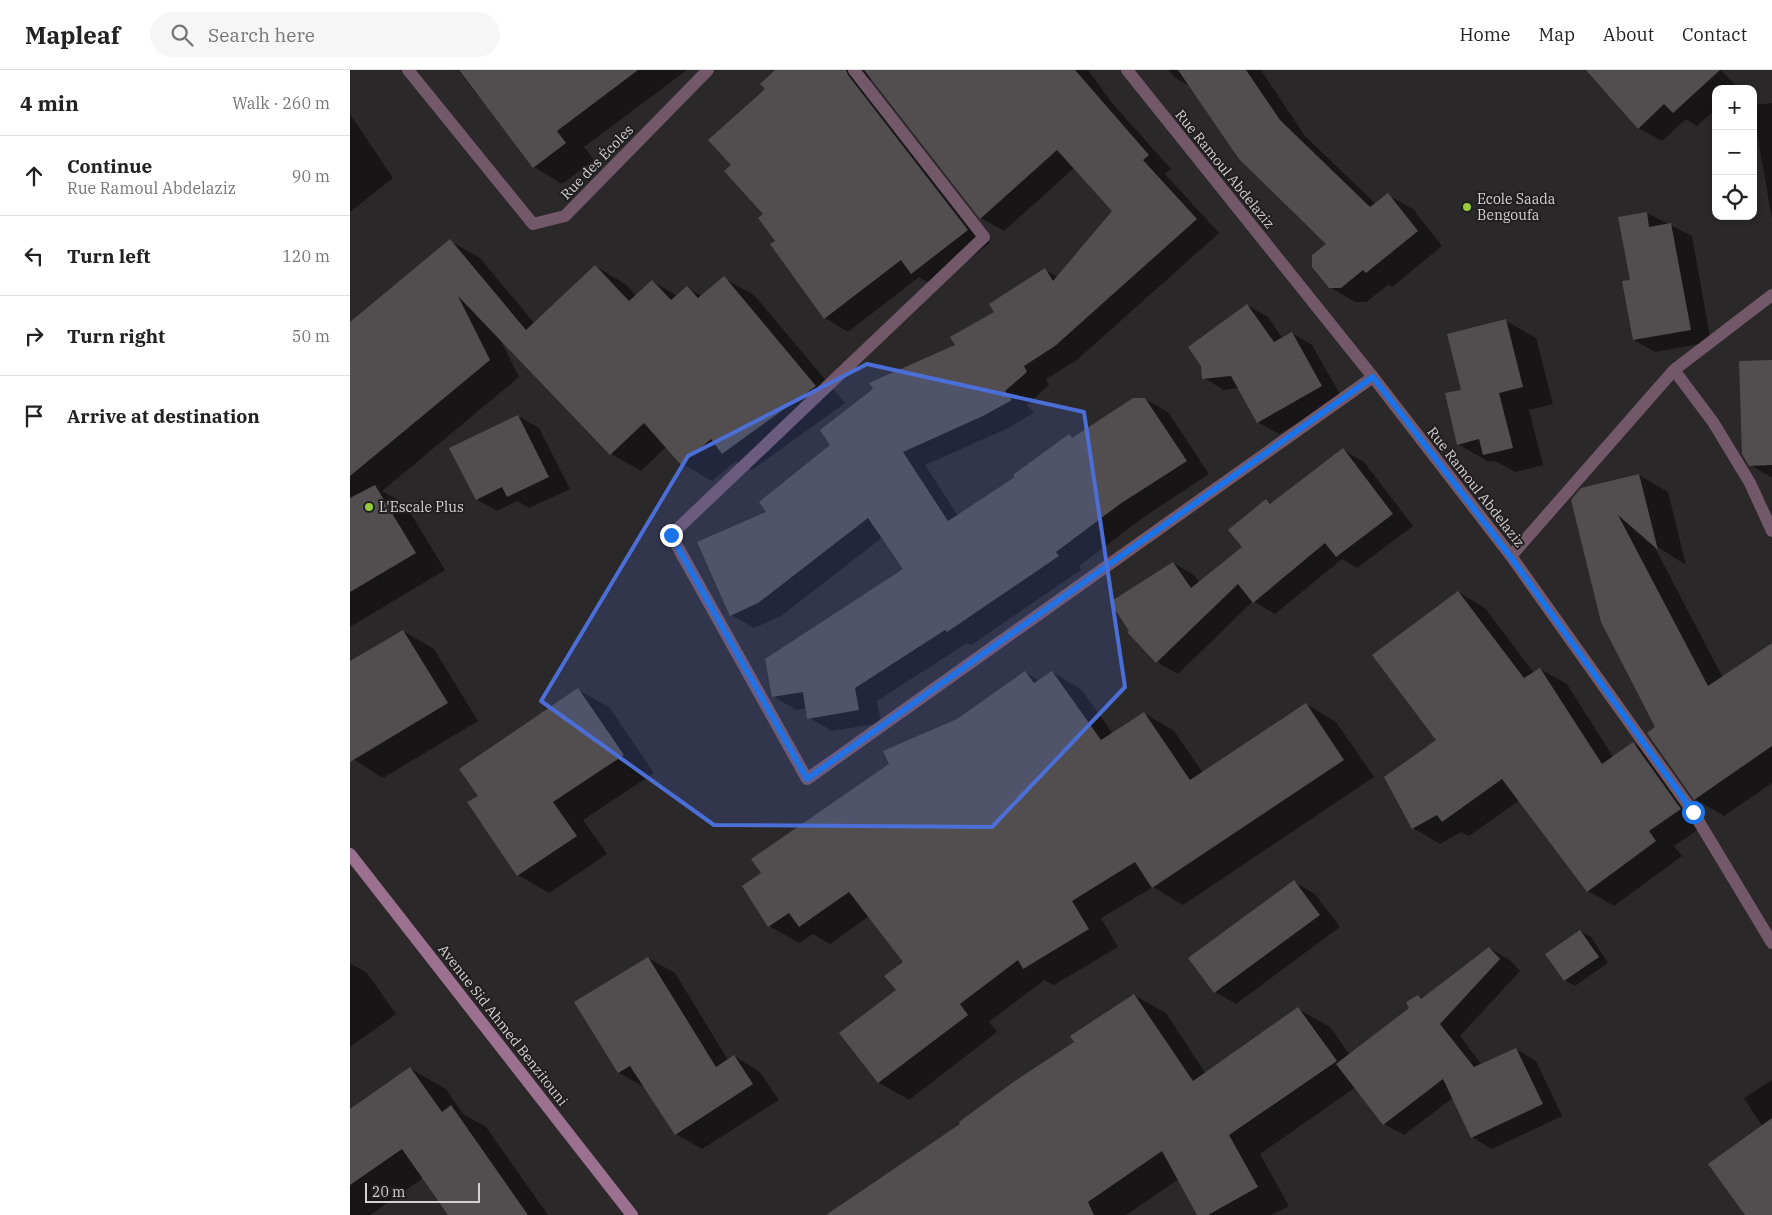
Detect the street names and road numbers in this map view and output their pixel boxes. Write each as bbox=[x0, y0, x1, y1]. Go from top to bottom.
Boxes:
street label: Rue Ramoul Abdelaziz bbox=[1172, 106, 1278, 232]
street label: Rue des Écoles bbox=[556, 120, 637, 203]
street label: Rue Ramoul Abdelaziz bbox=[1423, 423, 1529, 551]
street label: Avenue Sid Ahmed Benzitouni bbox=[434, 941, 572, 1109]

